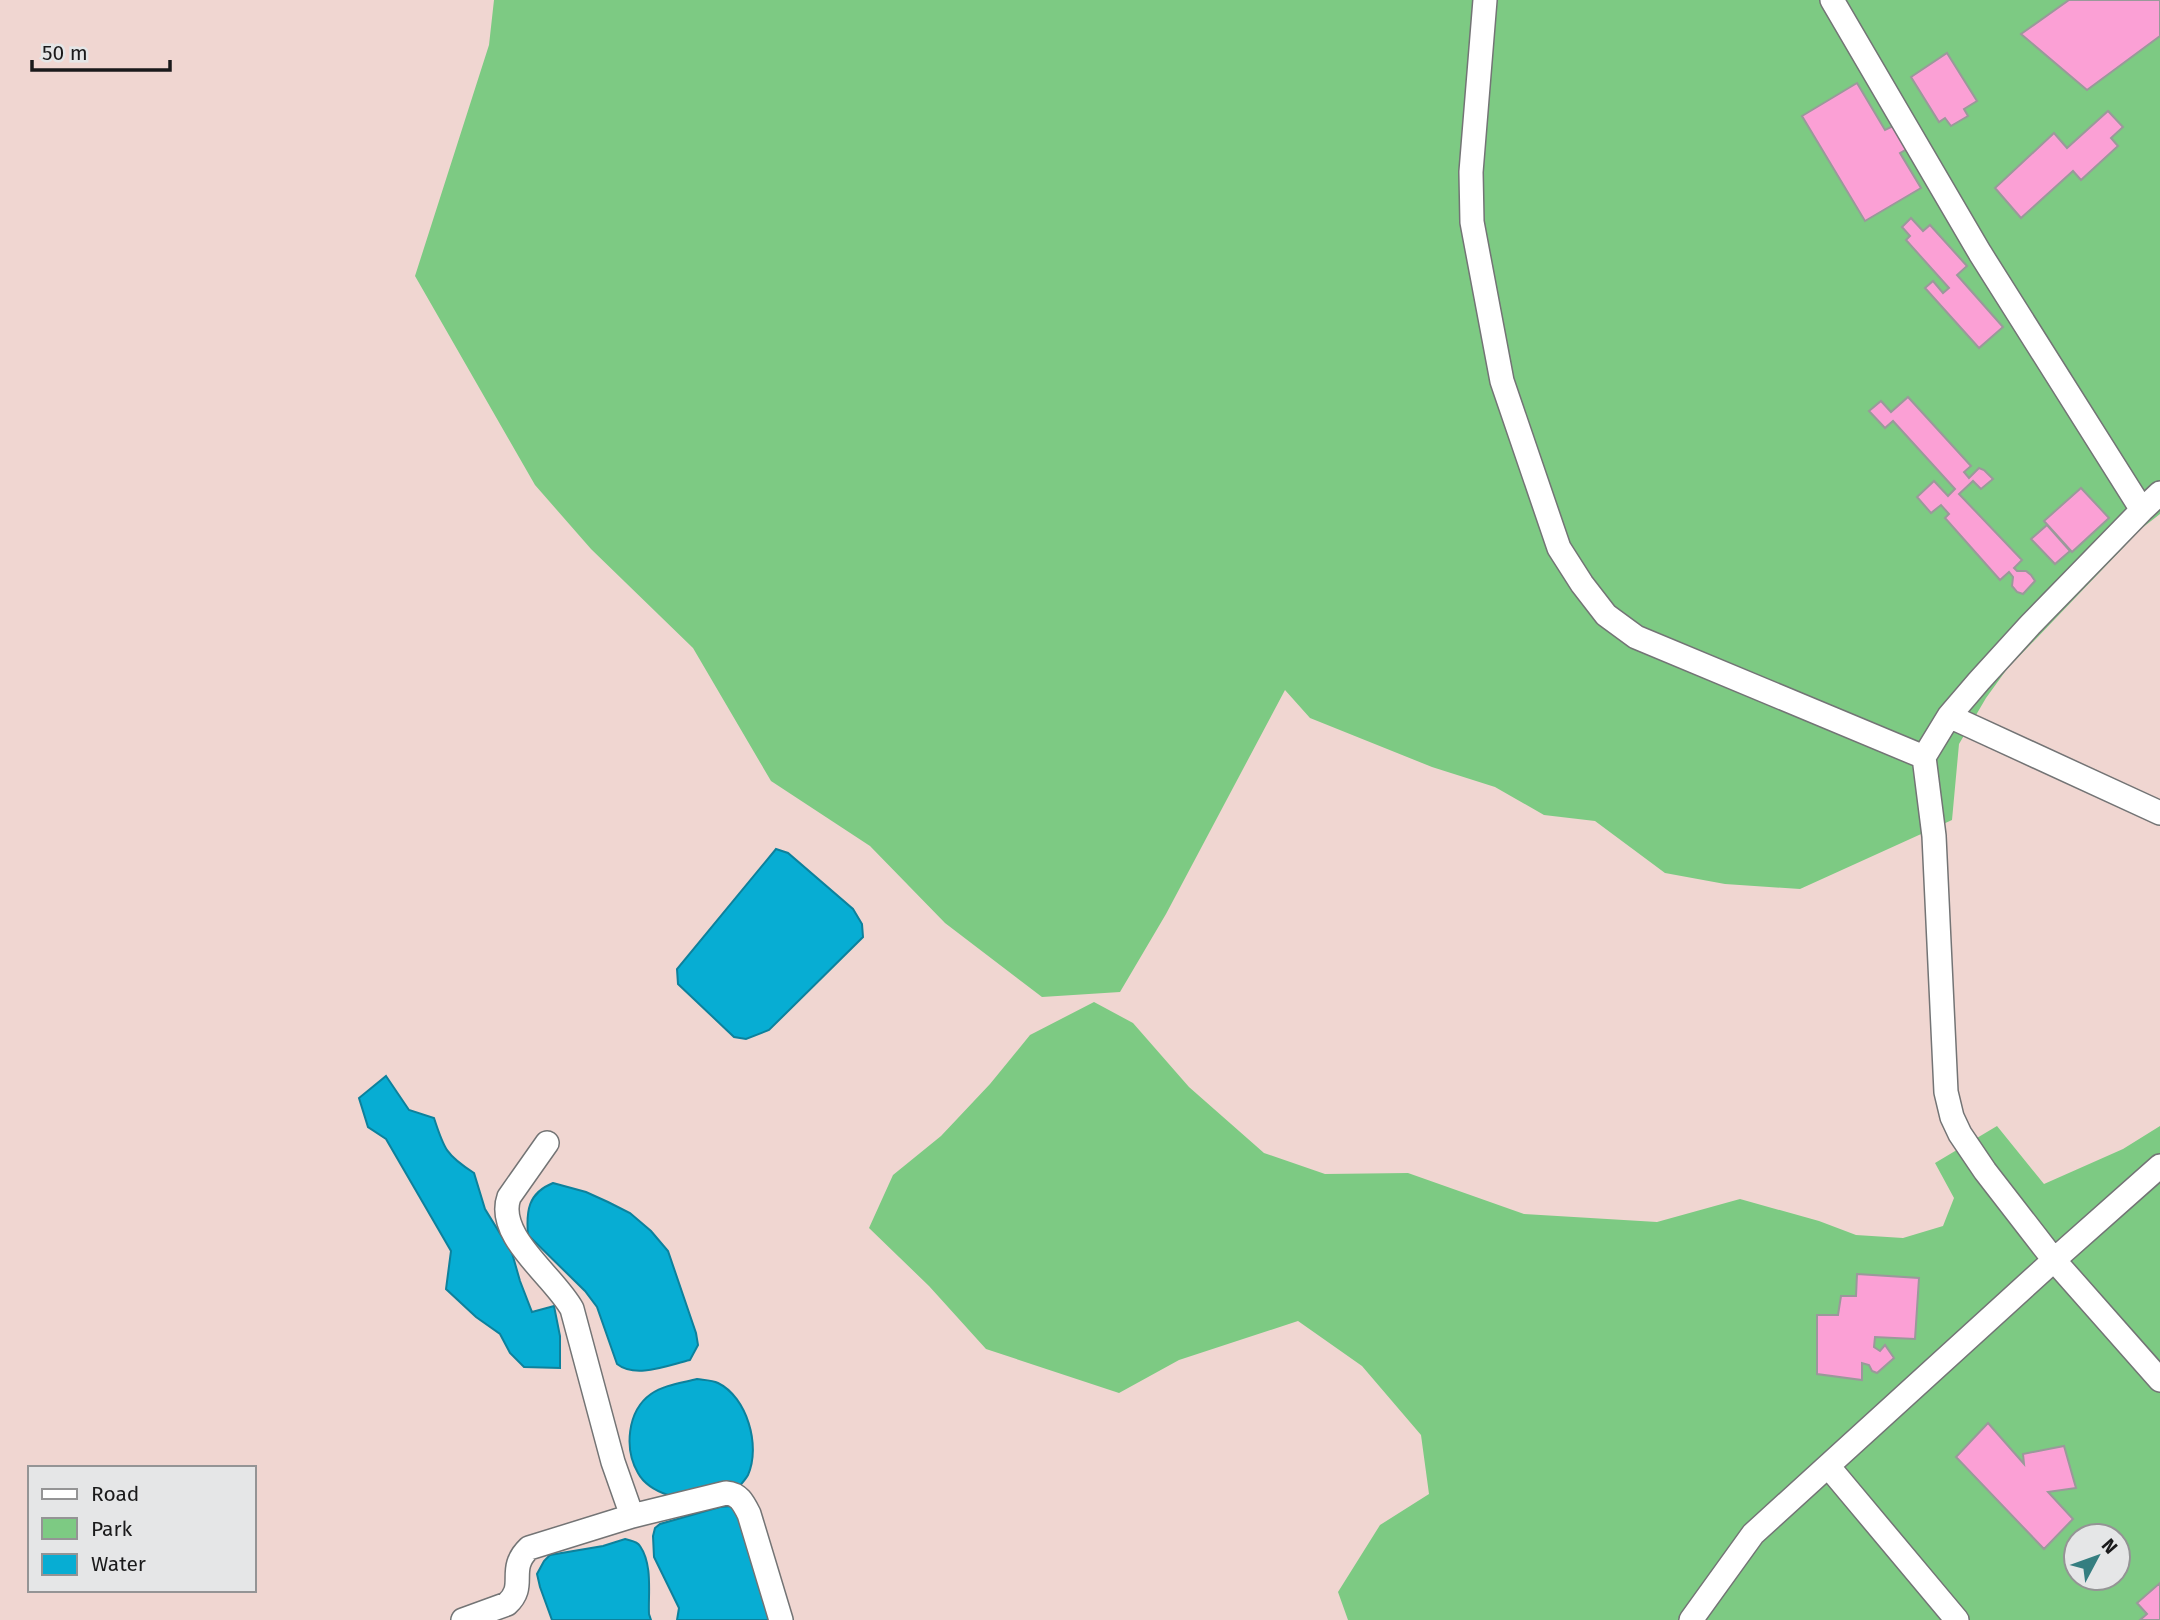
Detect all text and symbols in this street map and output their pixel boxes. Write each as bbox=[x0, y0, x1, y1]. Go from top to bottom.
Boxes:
scale bar bbox=[32, 28, 170, 72]
text: 50 m bbox=[42, 40, 88, 66]
legend bbox=[28, 1466, 256, 1592]
text: Road bbox=[91, 1481, 139, 1507]
text: Park bbox=[91, 1516, 133, 1542]
north arrow bbox=[2062, 1522, 2132, 1592]
text: N bbox=[2097, 1534, 2122, 1558]
text: Water bbox=[91, 1551, 146, 1577]

